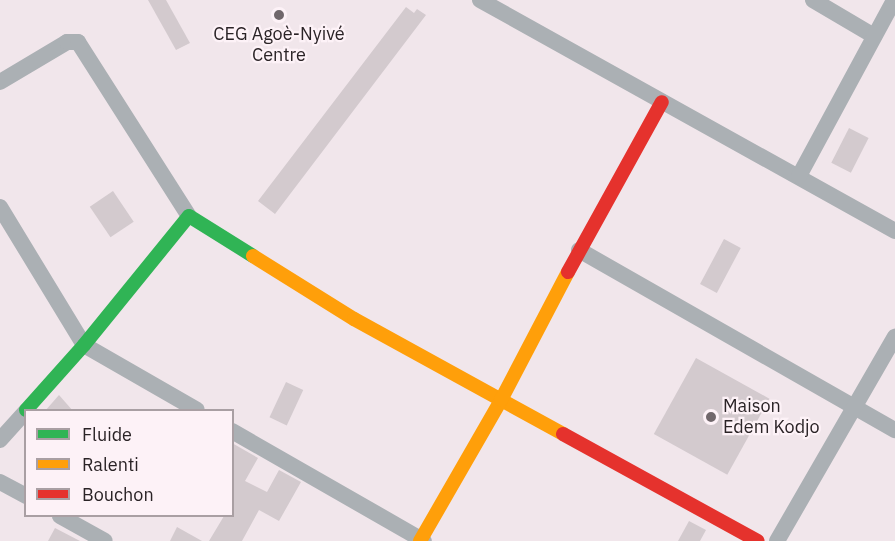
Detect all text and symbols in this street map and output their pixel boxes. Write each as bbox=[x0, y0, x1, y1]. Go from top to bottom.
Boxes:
marker: CEG Agoè-Nyivé Centre bbox=[272, 8, 286, 22]
place label: CEG Agoè-Nyivé Centre bbox=[213, 24, 345, 66]
place label: Maison Edem Kodjo bbox=[723, 396, 820, 438]
legend bbox=[24, 409, 234, 517]
marker: Maison Edem Kodjo bbox=[704, 410, 718, 424]
text: Fluide bbox=[82, 423, 132, 446]
text: Ralenti bbox=[82, 453, 139, 476]
text: Bouchon bbox=[82, 483, 154, 506]

